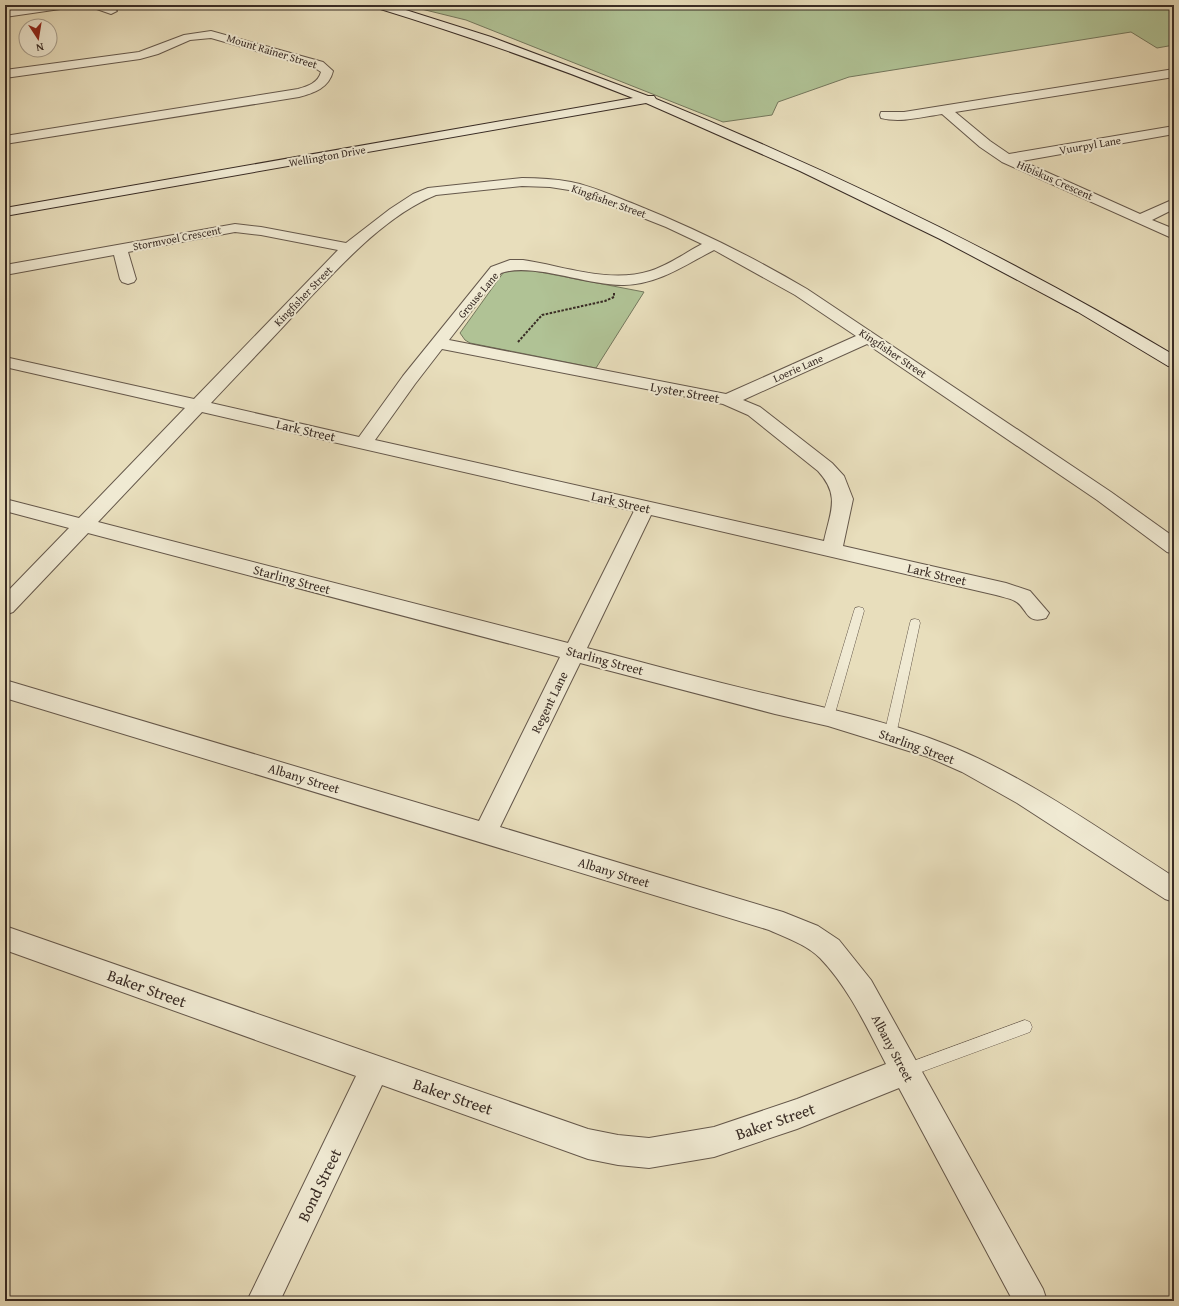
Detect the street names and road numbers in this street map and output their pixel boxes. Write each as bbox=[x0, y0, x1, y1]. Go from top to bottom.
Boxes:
street label: Mount Rainer Street bbox=[225, 30, 319, 72]
street label: Vuurpyl Lane bbox=[1058, 132, 1122, 158]
street label: Wellington Drive bbox=[287, 141, 367, 171]
street label: Hibiskus Crescent bbox=[1014, 156, 1096, 204]
street label: Kingfisher Street bbox=[569, 180, 649, 222]
street label: Stormvoel Crescent bbox=[131, 222, 223, 254]
street label: Kingfisher Street bbox=[270, 262, 336, 330]
street label: Grouse Lane bbox=[454, 268, 502, 322]
street label: Kingfisher Street bbox=[856, 324, 930, 382]
street label: Loerie Lane bbox=[770, 350, 826, 386]
street label: Lyster Street bbox=[649, 377, 721, 408]
street label: Lark Street bbox=[274, 414, 338, 447]
street label: Lark Street bbox=[589, 486, 653, 519]
street label: Lark Street bbox=[905, 558, 969, 591]
street label: Starling Street bbox=[251, 560, 333, 599]
street label: Starling Street bbox=[564, 641, 646, 680]
street label: Regent Lane bbox=[526, 668, 573, 736]
street label: Starling Street bbox=[876, 724, 958, 769]
street label: Albany Street bbox=[266, 759, 342, 798]
street label: Albany Street bbox=[576, 853, 652, 892]
street label: Baker Street bbox=[104, 963, 190, 1014]
street label: Albany Street bbox=[867, 1011, 918, 1086]
street label: Baker Street bbox=[410, 1071, 496, 1121]
street label: Baker Street bbox=[732, 1096, 818, 1146]
street label: Bond Street bbox=[291, 1144, 347, 1226]

